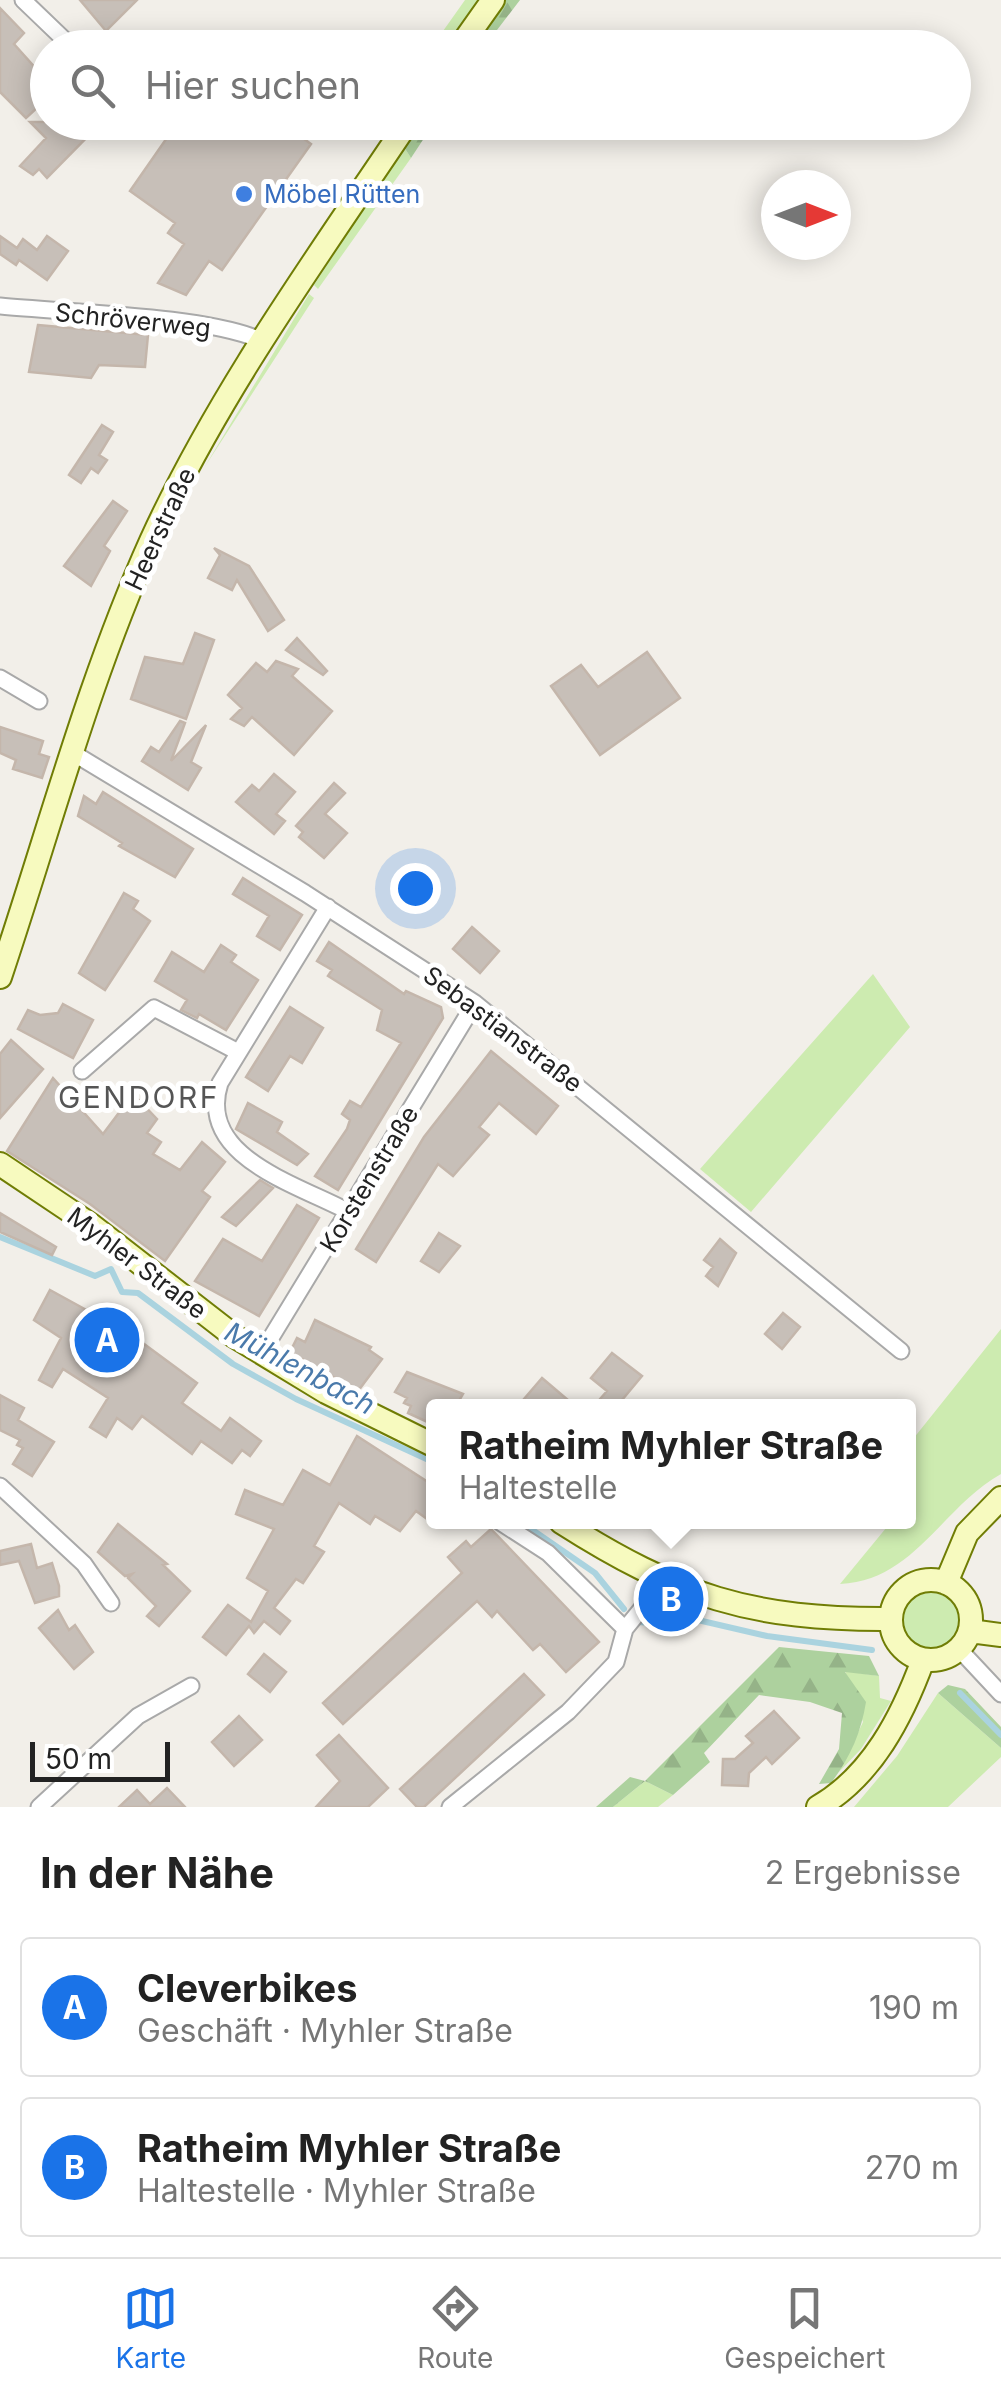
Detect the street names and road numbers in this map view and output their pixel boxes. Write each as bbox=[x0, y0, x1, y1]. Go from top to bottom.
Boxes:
street label: Schröverweg bbox=[54, 297, 212, 343]
street label: Heerstraße bbox=[119, 463, 201, 595]
street label: Sebastianstraße bbox=[418, 959, 588, 1099]
street label: Korstenstraße bbox=[314, 1100, 424, 1258]
street label: Myhler Straße bbox=[62, 1201, 212, 1325]

